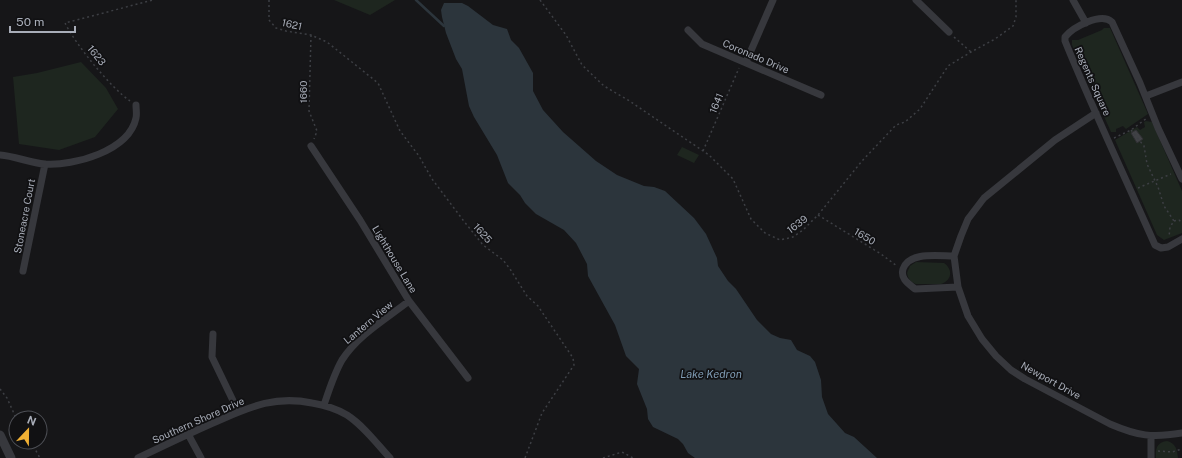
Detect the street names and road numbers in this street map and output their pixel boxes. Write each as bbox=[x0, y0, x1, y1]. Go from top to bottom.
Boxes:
street label: 1621 bbox=[281, 16, 303, 32]
street label: Coronado Drive bbox=[721, 37, 791, 76]
street label: 1623 bbox=[85, 42, 109, 68]
street label: Regents Square bbox=[1072, 45, 1114, 118]
street label: 1660 bbox=[297, 81, 309, 103]
street label: 1641 bbox=[707, 91, 725, 115]
street label: Stoneacre Court bbox=[11, 177, 37, 254]
street label: 1639 bbox=[784, 212, 810, 236]
street label: 1625 bbox=[471, 221, 495, 245]
street label: Lighthouse Lane bbox=[370, 223, 420, 295]
street label: 1650 bbox=[852, 225, 878, 247]
street label: Lantern View bbox=[341, 298, 395, 346]
street label: Newport Drive bbox=[1019, 359, 1083, 402]
street label: Southern Shore Drive bbox=[150, 394, 246, 446]

